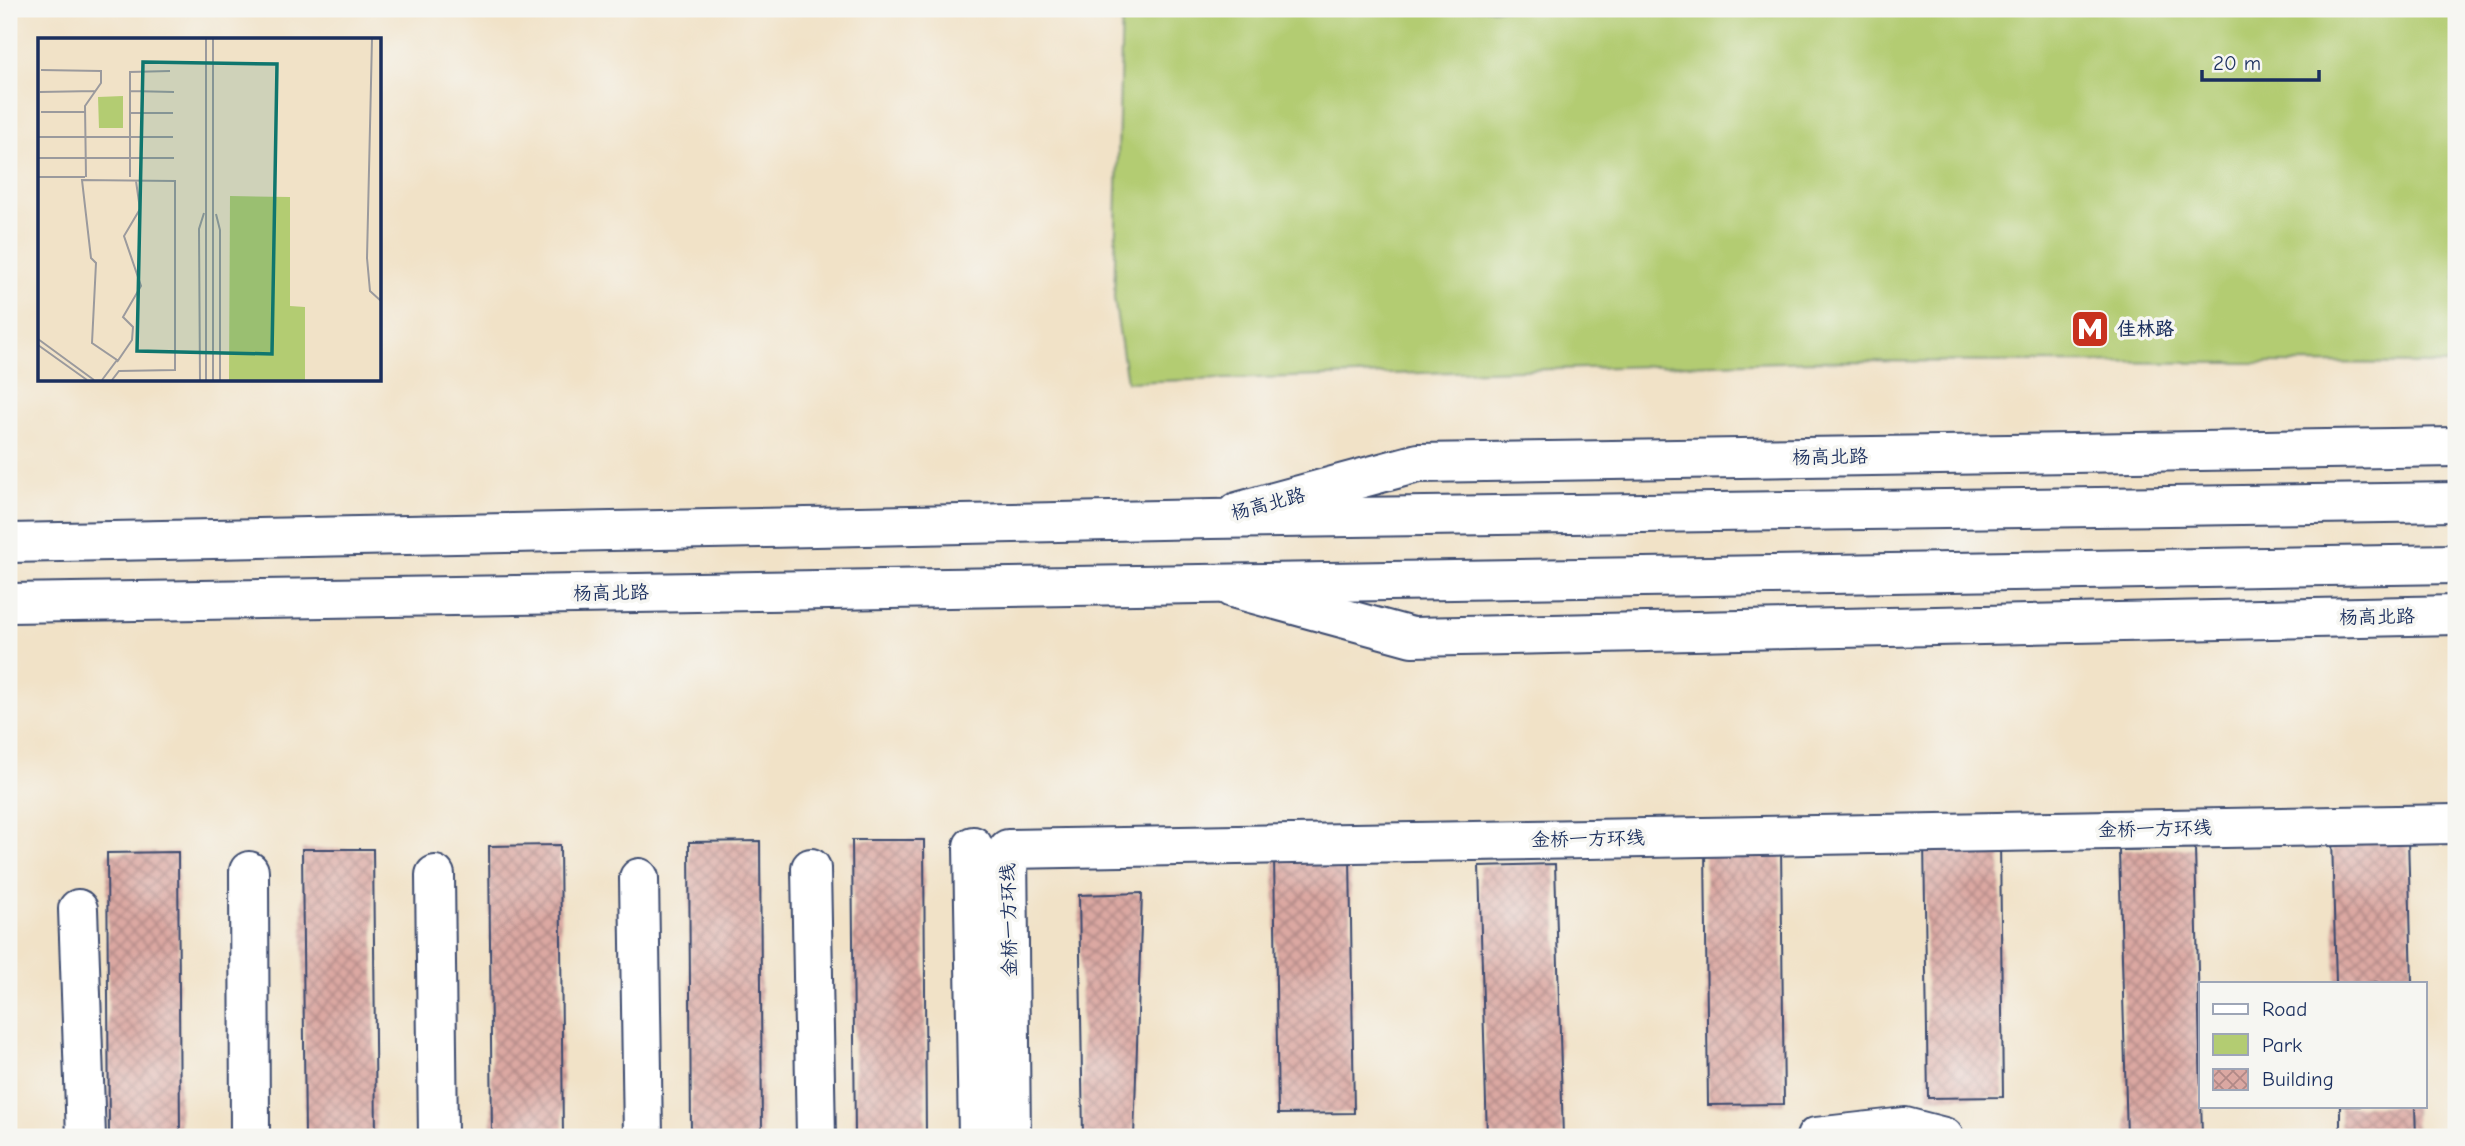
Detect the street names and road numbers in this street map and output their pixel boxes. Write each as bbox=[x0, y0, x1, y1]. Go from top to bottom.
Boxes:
street label: 杨高北路 bbox=[1792, 445, 1868, 469]
street label: 杨高北路 bbox=[1228, 484, 1308, 524]
street label: 杨高北路 bbox=[573, 581, 649, 605]
street label: 杨高北路 bbox=[2339, 605, 2415, 629]
street label: 金桥一方环线 bbox=[2098, 817, 2212, 841]
street label: 金桥一方环线 bbox=[1531, 827, 1645, 851]
street label: 金桥一方环线 bbox=[997, 863, 1021, 977]

